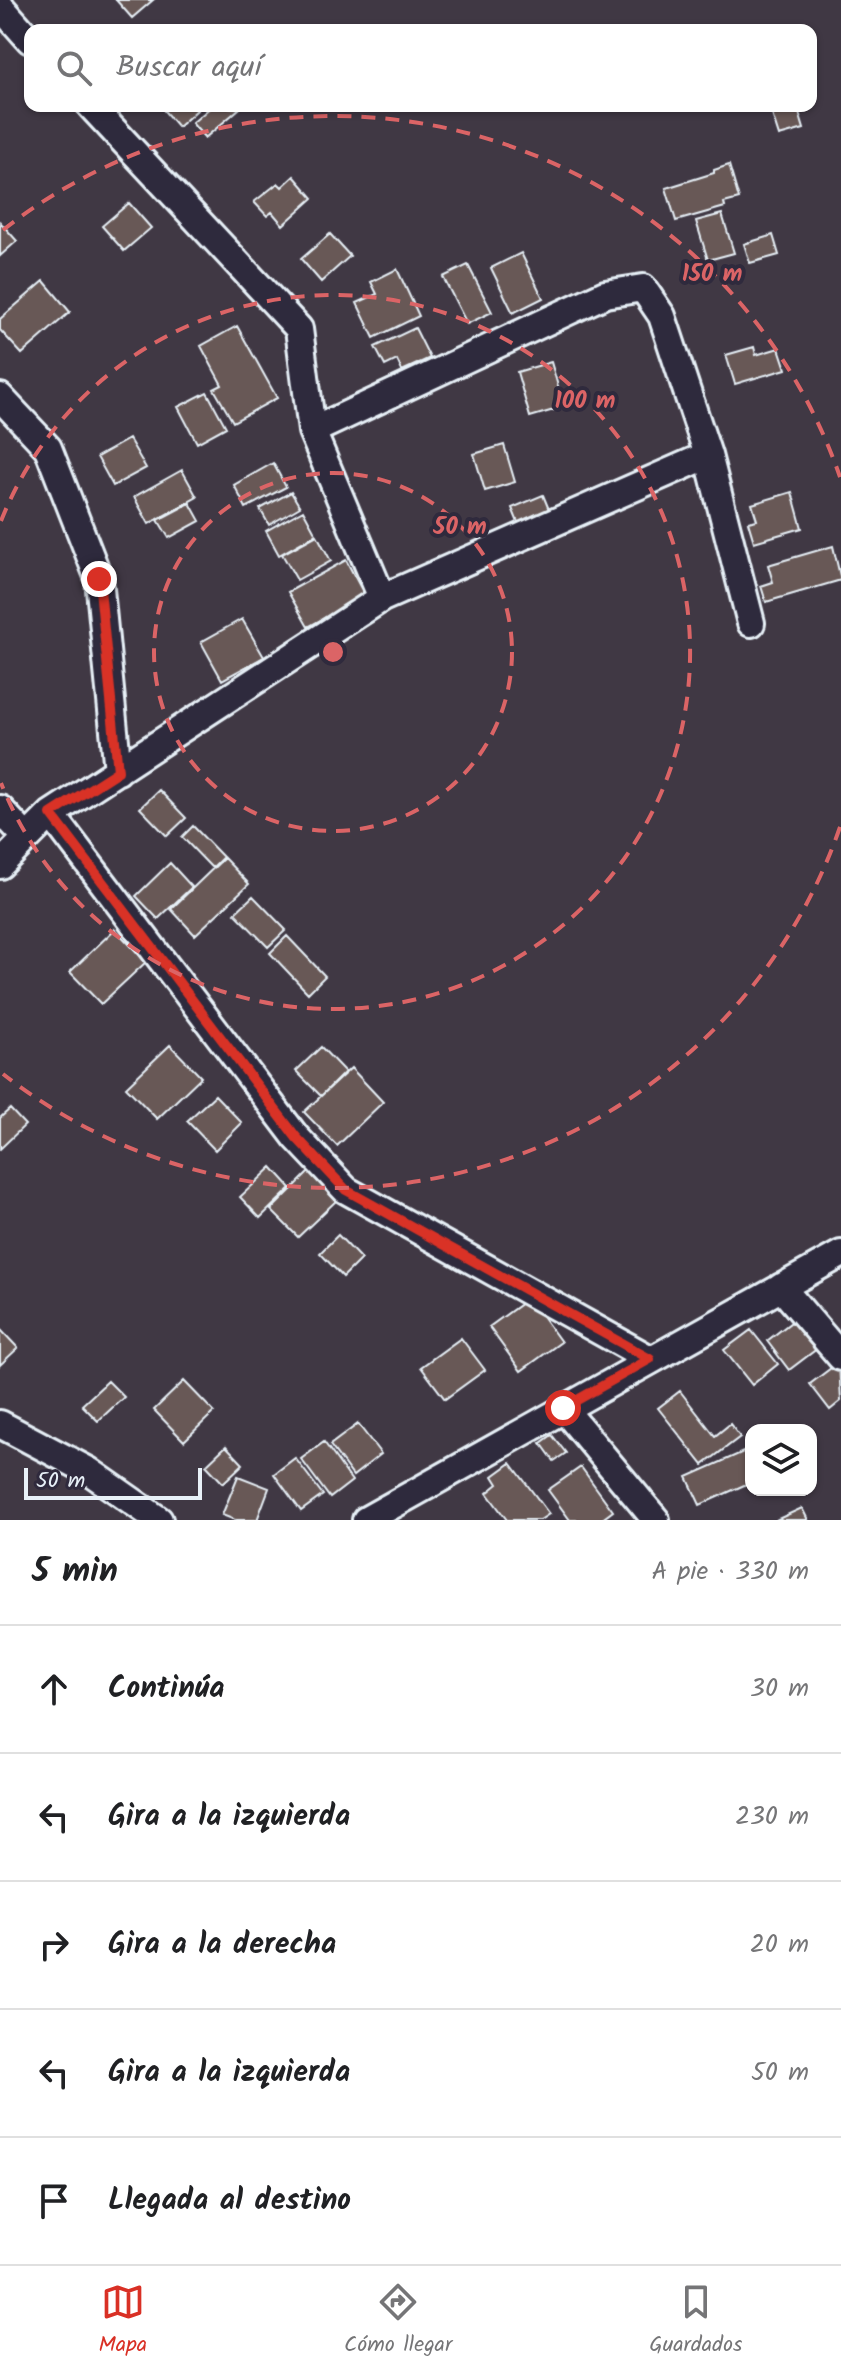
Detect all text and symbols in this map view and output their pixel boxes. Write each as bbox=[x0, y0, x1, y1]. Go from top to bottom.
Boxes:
search box bbox=[24, 24, 817, 112]
text: Buscar aquí bbox=[116, 44, 262, 92]
icon: search bbox=[52, 46, 96, 90]
text: 150 m bbox=[682, 255, 742, 294]
text: 100 m bbox=[555, 382, 615, 421]
text: 50 m bbox=[432, 508, 487, 547]
route end bbox=[81, 561, 117, 597]
centre of rings bbox=[319, 638, 347, 666]
route start bbox=[545, 1390, 581, 1426]
map controls bbox=[745, 1424, 817, 1496]
button: layers bbox=[745, 1424, 817, 1496]
scale bar bbox=[24, 1464, 202, 1500]
text: 50 m bbox=[36, 1464, 85, 1499]
text: 5 min bbox=[32, 1545, 118, 1599]
text: A pie · 330 m bbox=[652, 1551, 809, 1593]
text: Continúa bbox=[108, 1665, 224, 1713]
icon: ahead bbox=[32, 1667, 76, 1711]
text: 30 m bbox=[750, 1668, 809, 1710]
text: Gira a la izquierda bbox=[108, 1793, 350, 1841]
icon: left bbox=[32, 1795, 76, 1839]
text: 230 m bbox=[735, 1796, 809, 1838]
text: Gira a la derecha bbox=[108, 1921, 336, 1969]
icon: right bbox=[32, 1923, 76, 1967]
text: 20 m bbox=[750, 1924, 809, 1966]
text: Gira a la izquierda bbox=[108, 2049, 350, 2097]
icon: left bbox=[32, 2051, 76, 2095]
text: 50 m bbox=[751, 2052, 809, 2094]
text: Llegada al destino bbox=[108, 2177, 351, 2225]
icon: arrive bbox=[32, 2179, 76, 2223]
tab: Mapa bbox=[99, 2280, 147, 2363]
tab: Cómo llegar bbox=[344, 2280, 452, 2363]
tab: Guardados bbox=[649, 2280, 742, 2363]

